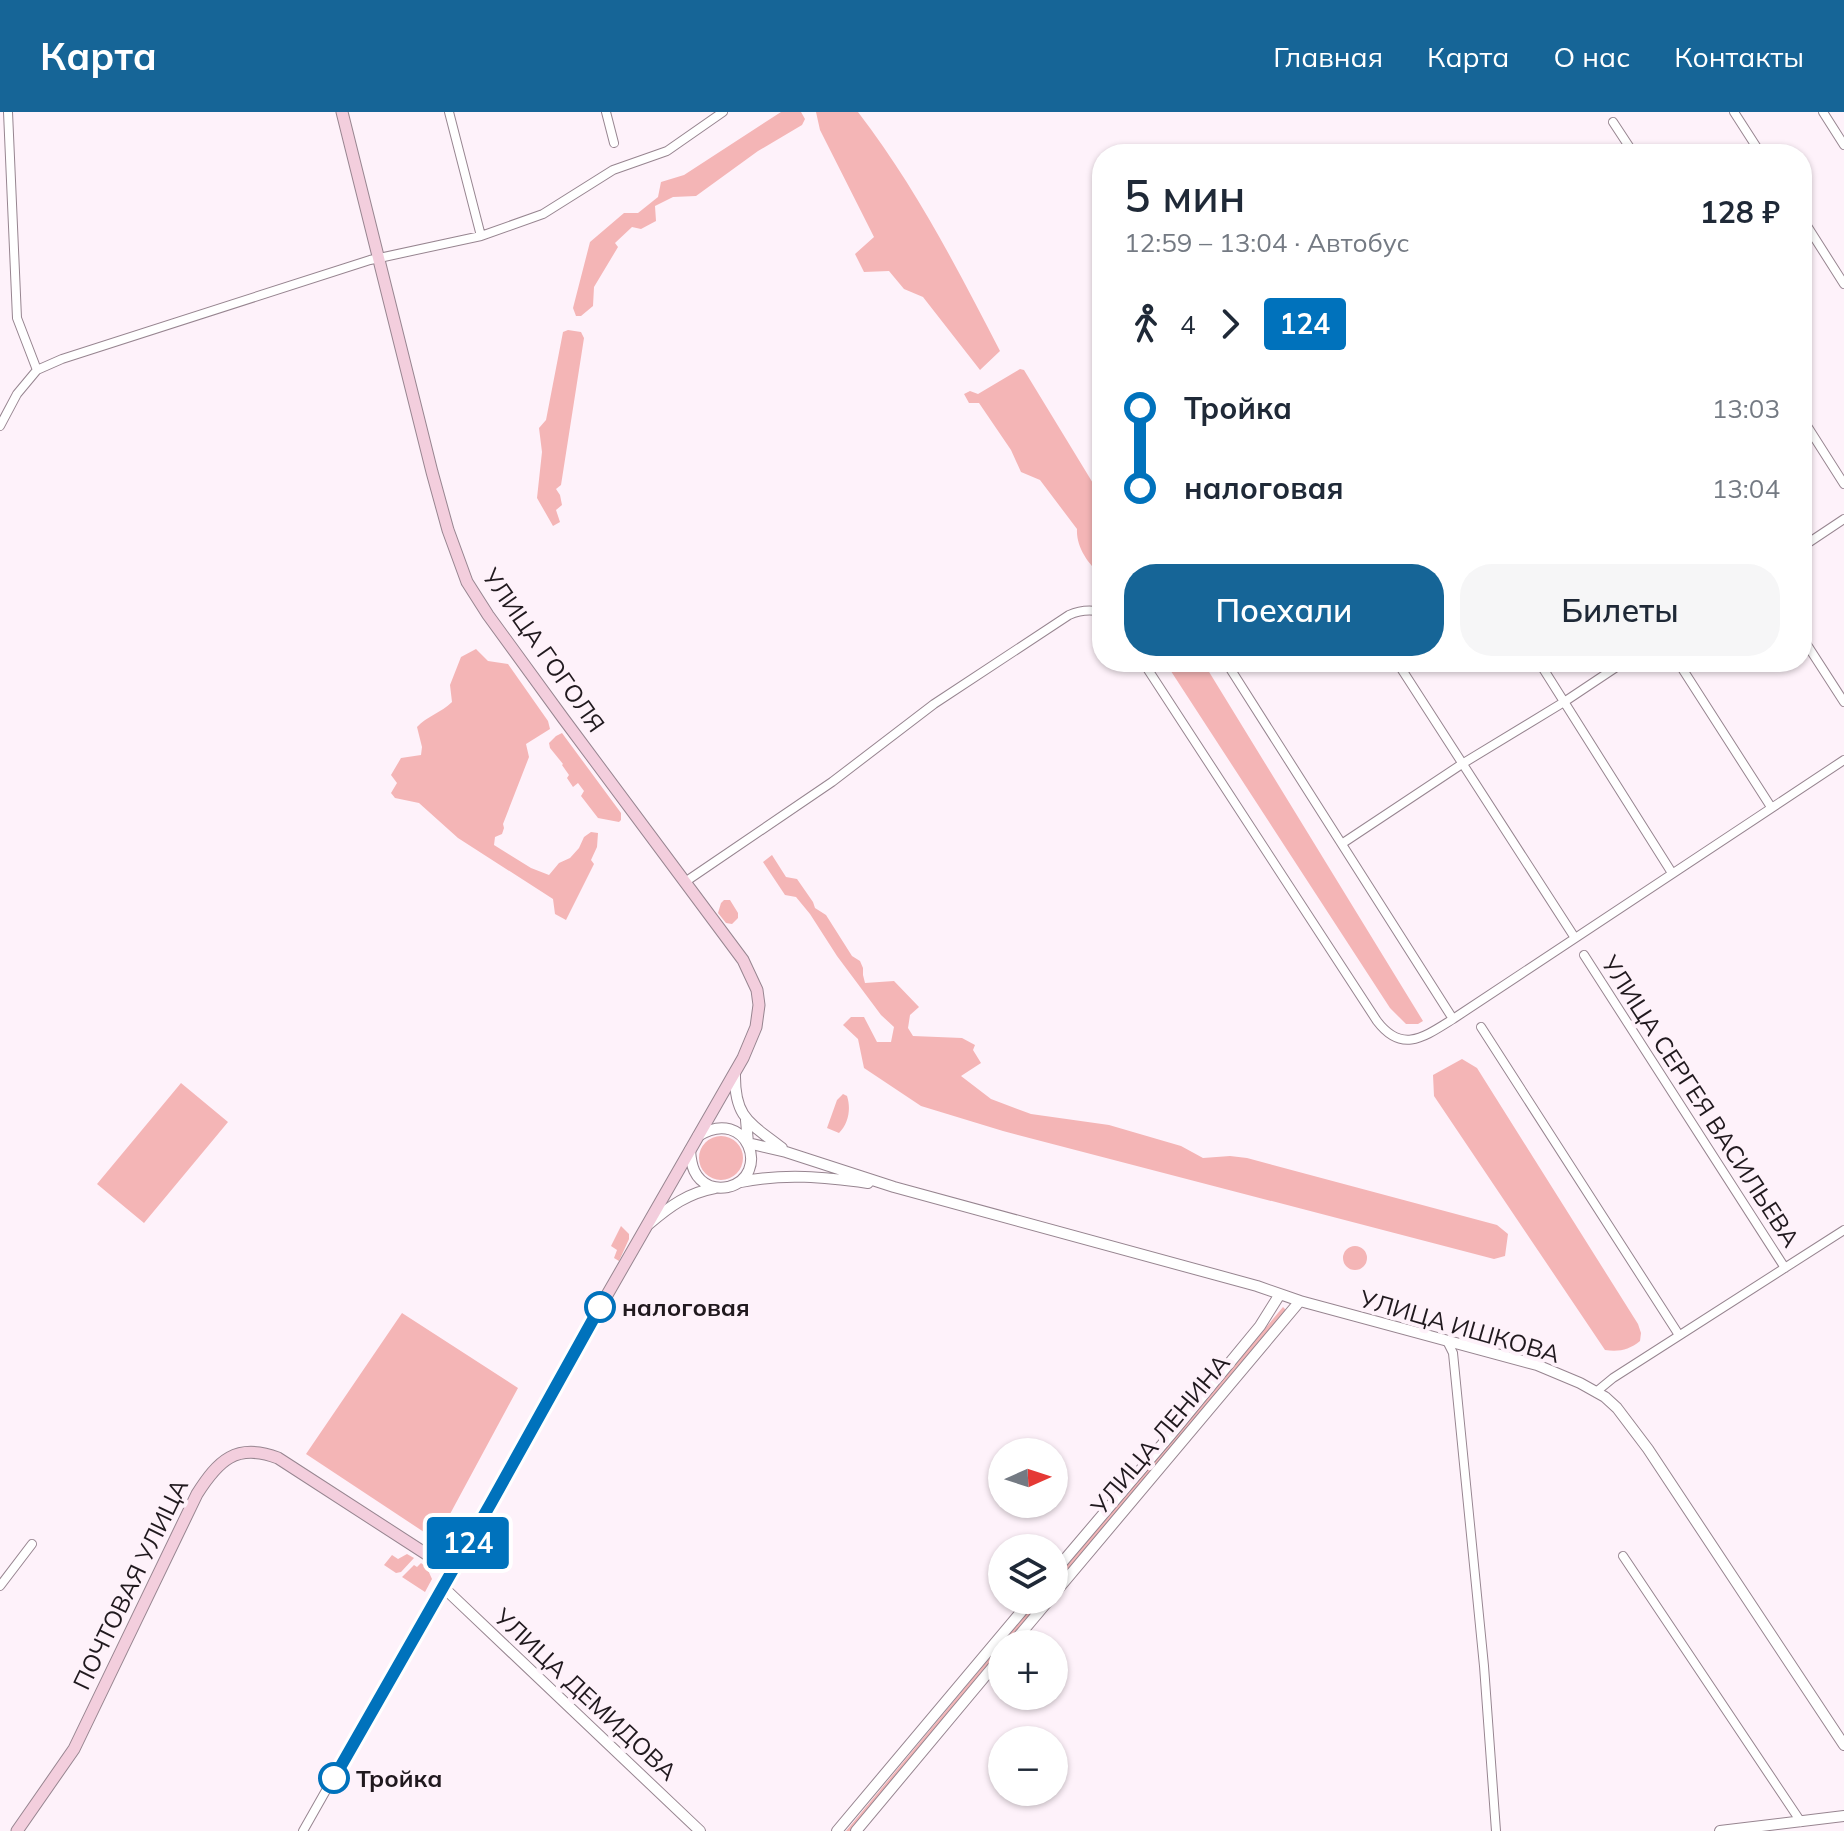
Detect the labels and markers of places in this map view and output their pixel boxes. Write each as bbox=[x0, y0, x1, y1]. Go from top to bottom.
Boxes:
marker: налоговая bbox=[585, 1292, 615, 1322]
place label: налоговая bbox=[622, 1292, 750, 1322]
marker: Тройка bbox=[319, 1763, 349, 1793]
place label: Тройка bbox=[356, 1763, 442, 1793]

